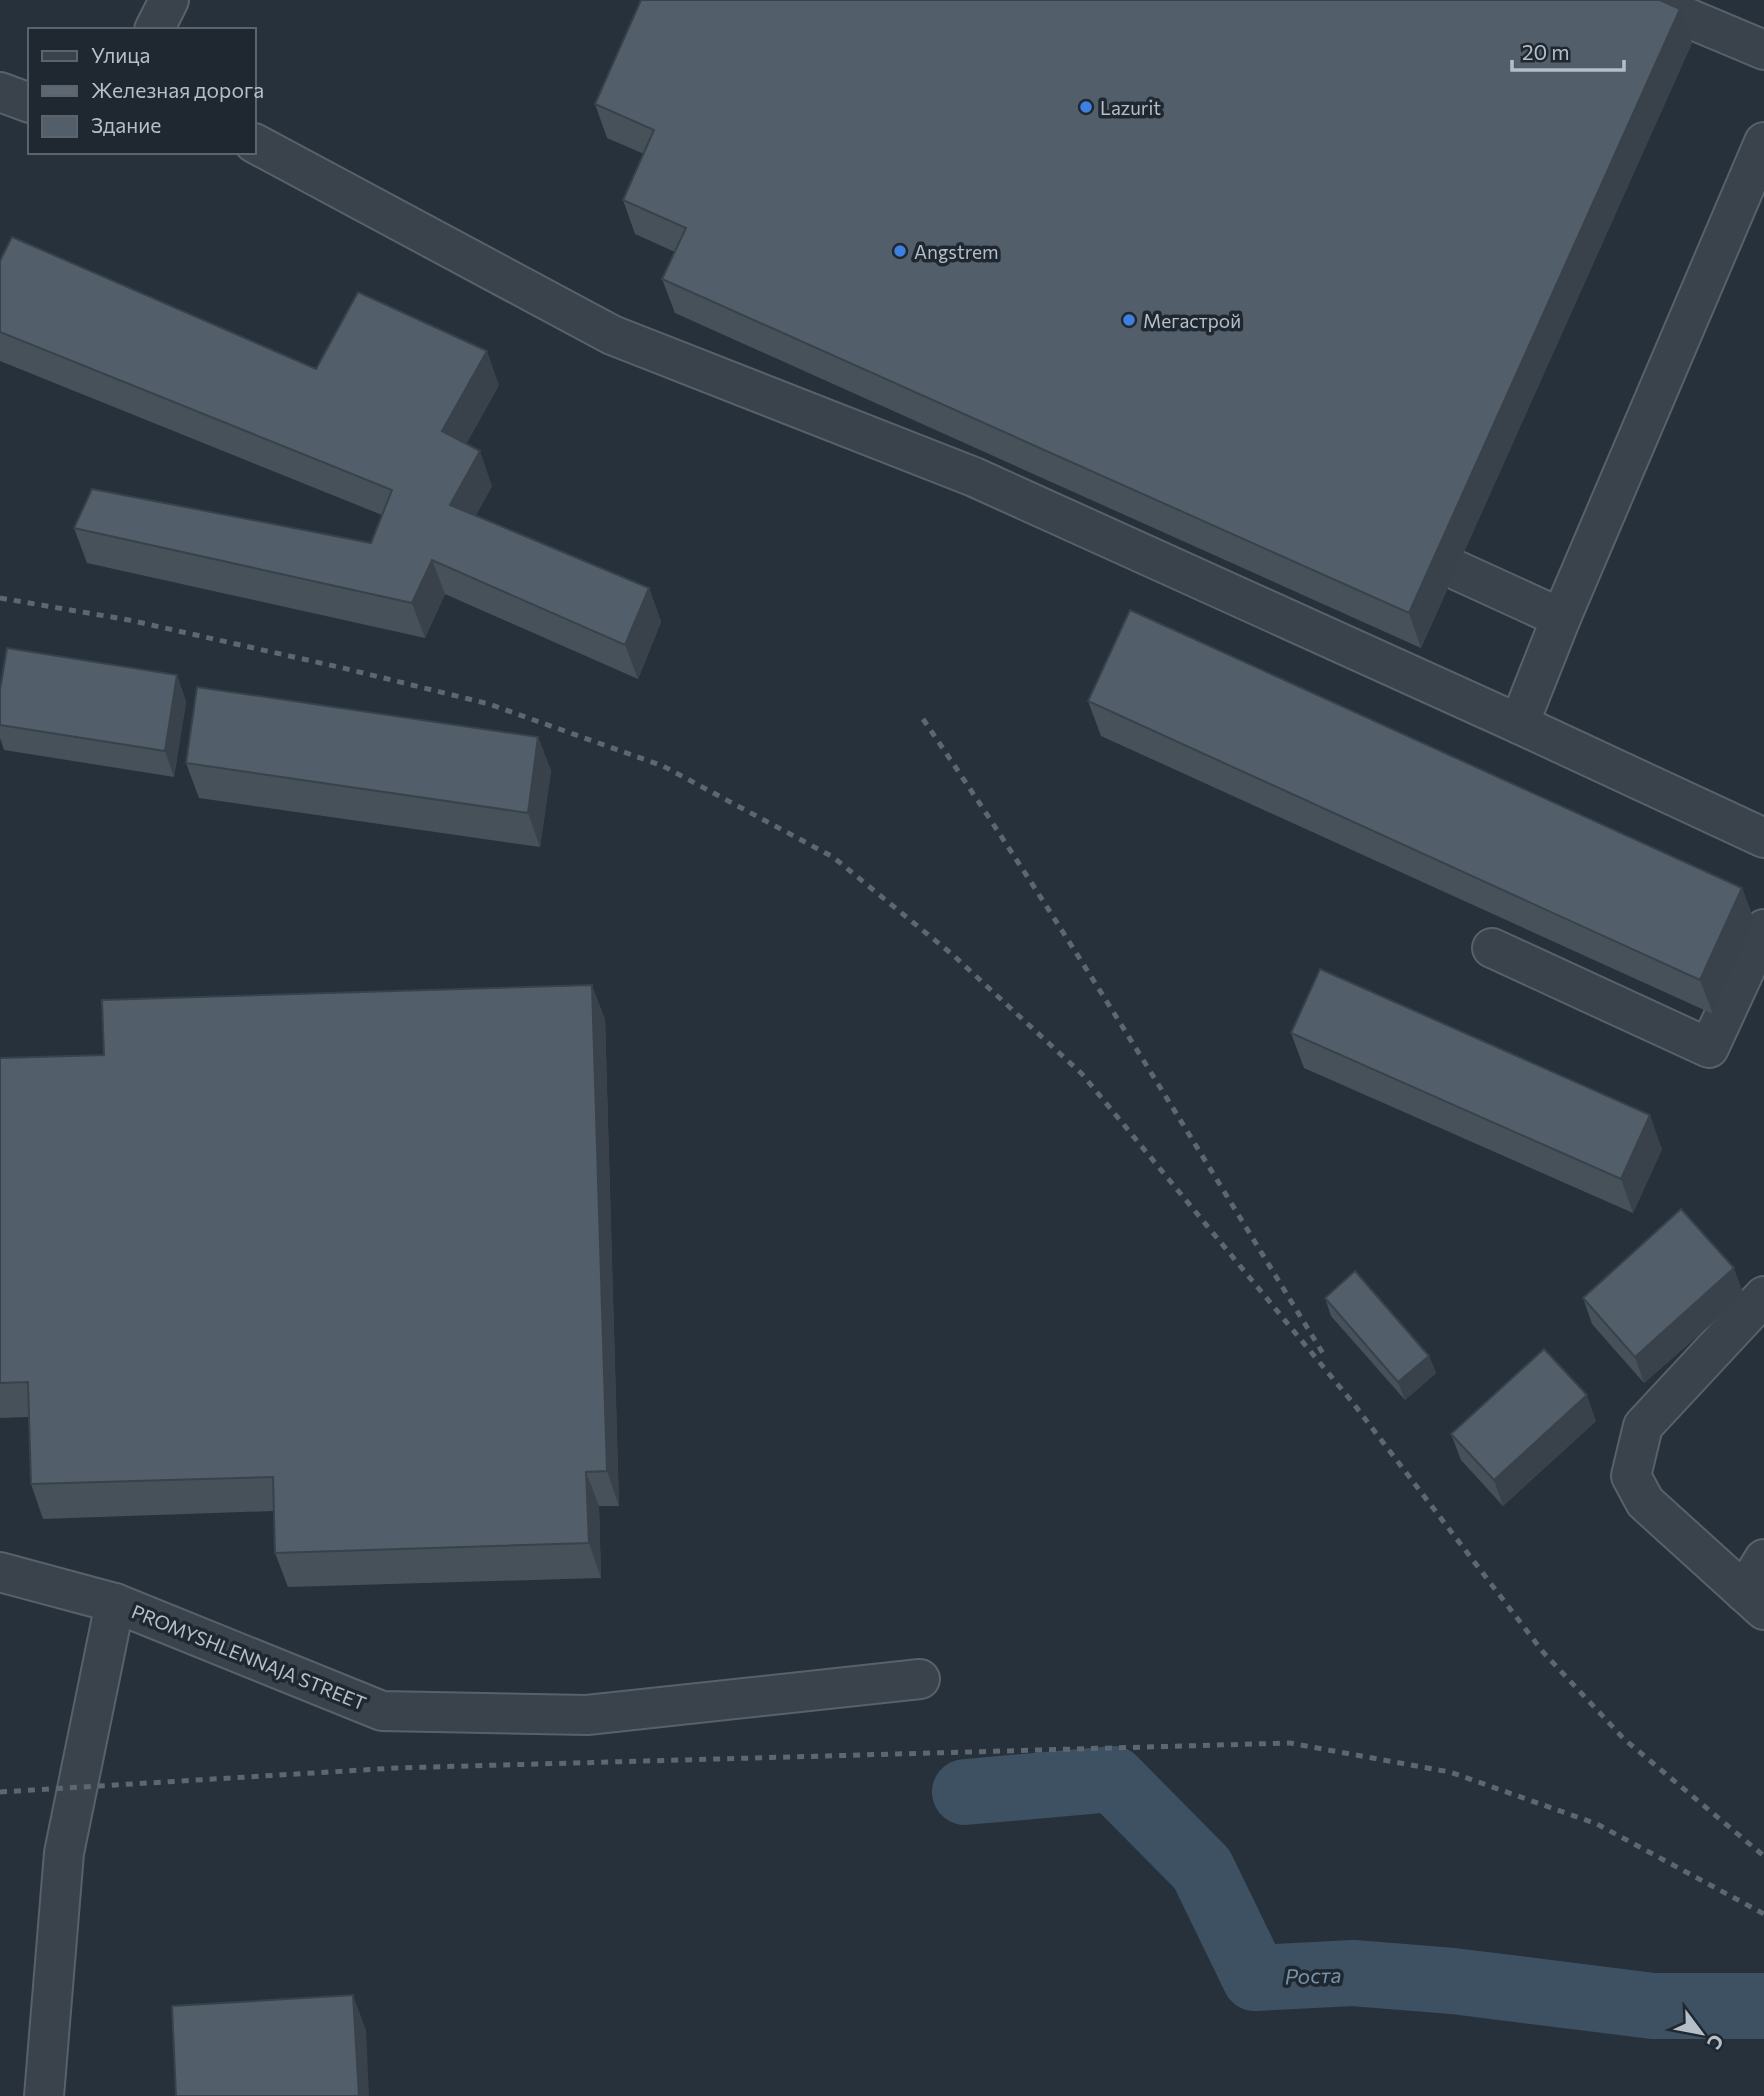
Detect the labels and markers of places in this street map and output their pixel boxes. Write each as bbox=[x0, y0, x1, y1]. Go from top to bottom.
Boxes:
place label: Lazurit bbox=[1100, 96, 1161, 119]
marker: Lazurit bbox=[1078, 99, 1094, 115]
place label: Angstrem bbox=[914, 240, 999, 263]
marker: Angstrem bbox=[892, 243, 908, 259]
place label: Мегастрой bbox=[1143, 309, 1241, 332]
marker: Мегастрой bbox=[1121, 312, 1137, 328]

